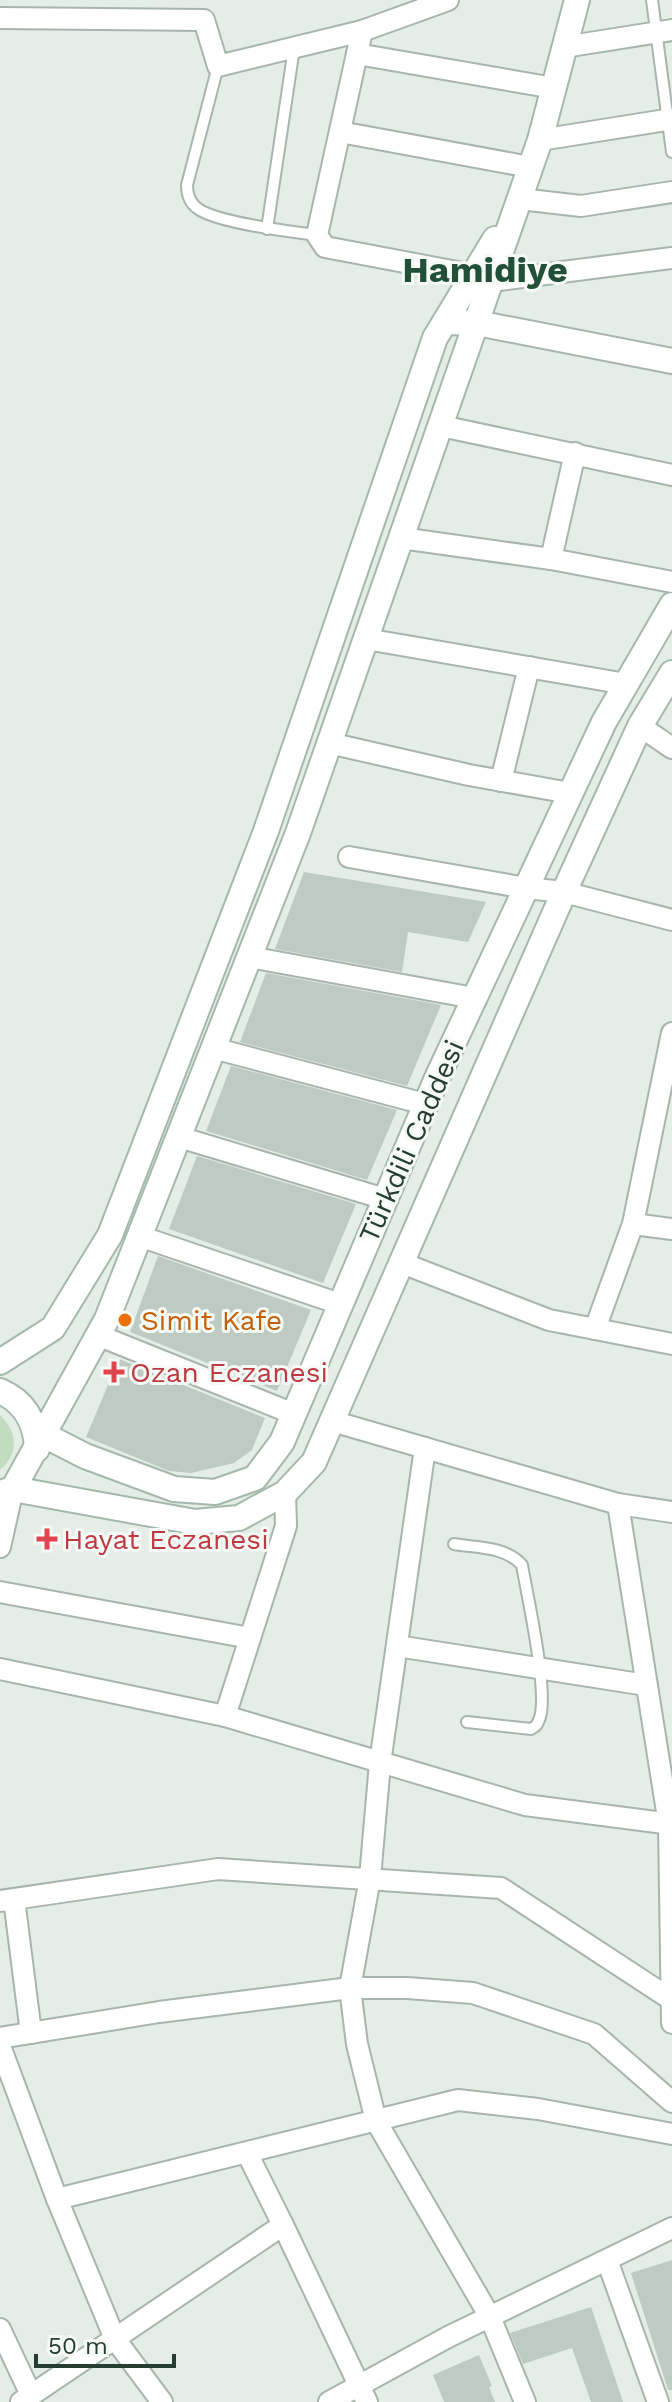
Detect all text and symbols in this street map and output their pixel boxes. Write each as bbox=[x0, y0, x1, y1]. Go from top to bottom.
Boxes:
district label: Hamidiye bbox=[402, 249, 568, 291]
street label: Türkdili Caddesi bbox=[352, 1035, 471, 1248]
place label: Simit Kafe bbox=[141, 1304, 282, 1337]
marker: Simit Kafe bbox=[116, 1311, 134, 1329]
place label: Ozan Eczanesi bbox=[130, 1356, 328, 1389]
marker: Ozan Eczanesi bbox=[105, 1363, 123, 1381]
place label: Hayat Eczanesi bbox=[63, 1523, 269, 1556]
marker: Hayat Eczanesi bbox=[38, 1530, 56, 1548]
scale bar bbox=[36, 2318, 174, 2368]
text: 50 m bbox=[48, 2332, 108, 2360]

